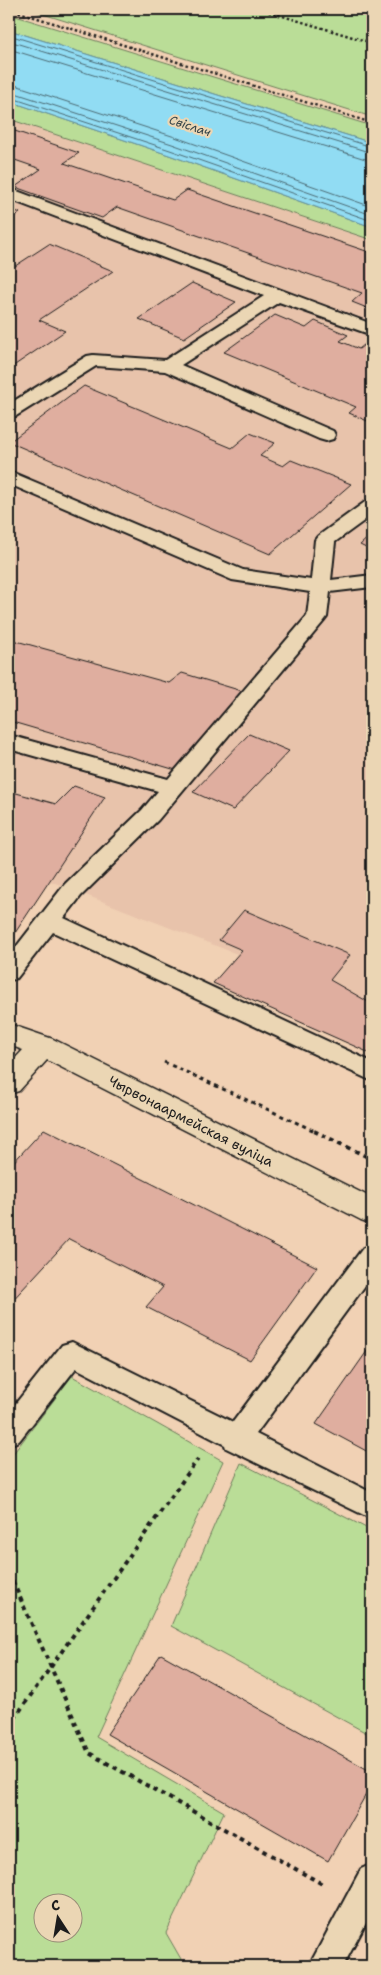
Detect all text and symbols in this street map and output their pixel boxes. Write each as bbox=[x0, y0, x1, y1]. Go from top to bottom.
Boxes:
water label: Свіслач bbox=[167, 112, 213, 140]
street label: Чырвонаармейская вуліца bbox=[105, 1071, 277, 1171]
north arrow bbox=[32, 1892, 82, 1942]
text: С bbox=[49, 1896, 61, 1915]

